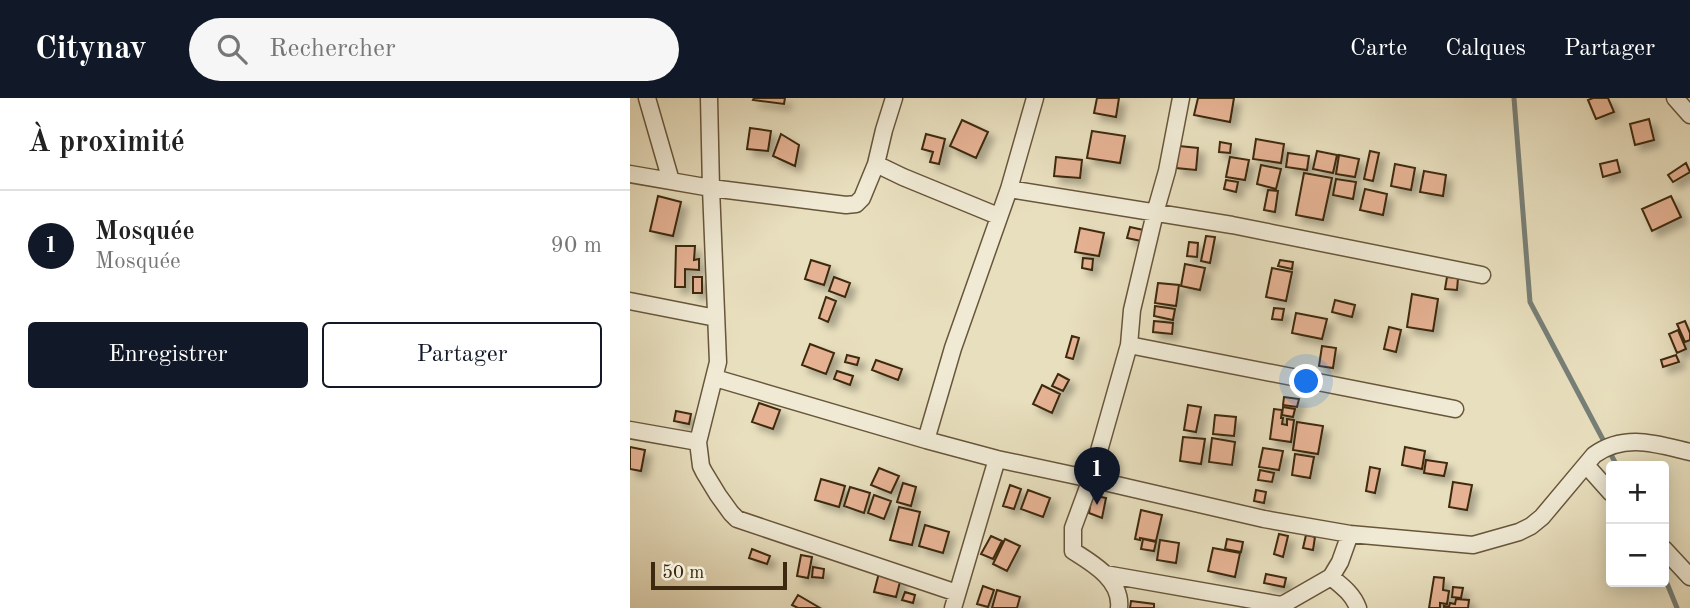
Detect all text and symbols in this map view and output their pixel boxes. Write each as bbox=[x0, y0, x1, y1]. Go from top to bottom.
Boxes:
search box bbox=[189, 18, 679, 81]
icon: search bbox=[213, 30, 251, 68]
text: Citynav bbox=[35, 33, 147, 66]
text: Rechercher bbox=[269, 36, 396, 62]
text: Carte bbox=[1350, 37, 1407, 61]
text: Calques bbox=[1445, 37, 1526, 61]
text: Partager bbox=[1564, 37, 1655, 61]
text: À proximité bbox=[28, 128, 185, 158]
text: Mosquée bbox=[95, 219, 195, 245]
text: 1 bbox=[44, 234, 58, 257]
text: 90 m bbox=[551, 234, 602, 257]
text: Mosquée bbox=[95, 250, 181, 273]
button: Enregistrer bbox=[28, 322, 308, 388]
button: Partager bbox=[322, 322, 602, 388]
your location bbox=[1289, 364, 1323, 398]
pin: 1 bbox=[1074, 447, 1120, 505]
map controls bbox=[1606, 461, 1669, 587]
button: + bbox=[1606, 461, 1669, 524]
button: − bbox=[1606, 524, 1669, 587]
scale bar bbox=[651, 559, 788, 591]
text: 50 m bbox=[662, 564, 704, 583]

